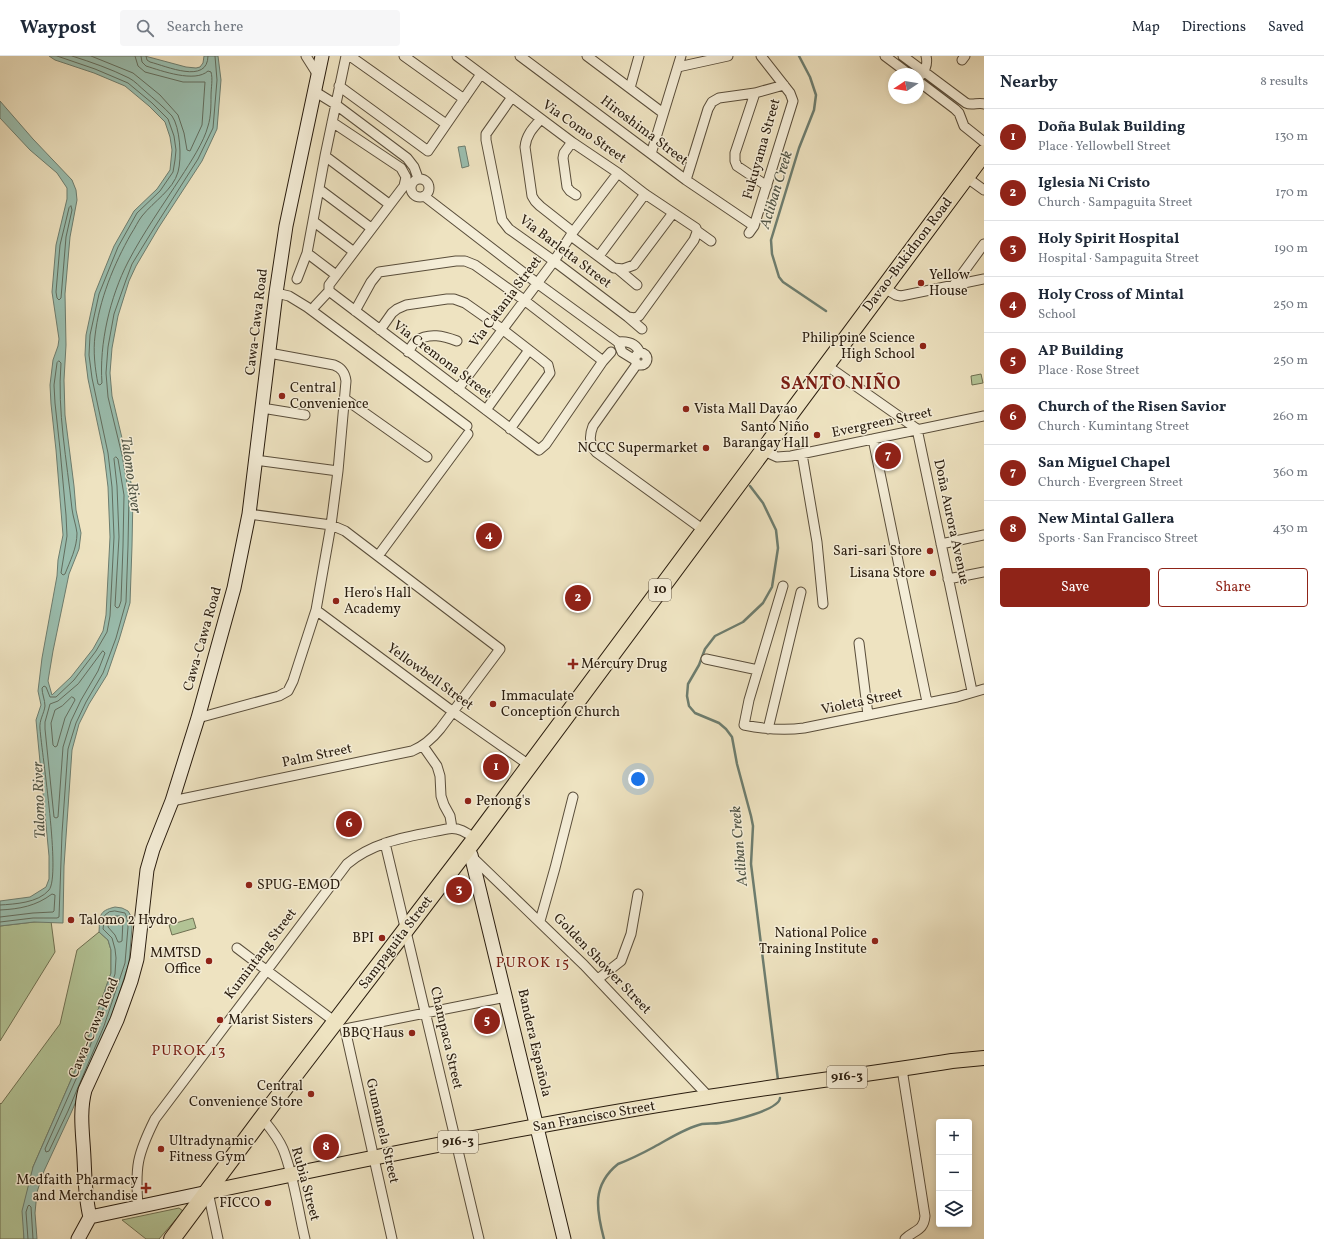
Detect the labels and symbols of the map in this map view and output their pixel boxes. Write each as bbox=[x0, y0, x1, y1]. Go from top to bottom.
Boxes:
north arrow bbox=[888, 68, 924, 104]
street label: Hiroshima Street bbox=[596, 92, 692, 170]
street label: Via Como Street bbox=[538, 96, 630, 168]
street label: Fukuyama Street bbox=[739, 96, 785, 202]
water label: Acliban Creek bbox=[755, 148, 799, 232]
street label: Davao-Bukidnon Road bbox=[859, 194, 957, 316]
street label: Via Barletta Street bbox=[515, 211, 615, 293]
street label: Via Catania Street bbox=[465, 252, 547, 352]
place label: Yellow House bbox=[929, 266, 970, 301]
street label: Cawa-Cawa Road bbox=[241, 267, 273, 377]
marker: Yellow House bbox=[916, 278, 926, 288]
street label: Via Cremona Street bbox=[389, 317, 495, 404]
place label: Philippine Science High School bbox=[802, 329, 915, 364]
marker: Philippine Science High School bbox=[918, 341, 928, 351]
district label: SANTO NIÑO bbox=[781, 372, 901, 397]
place label: Central Convenience bbox=[290, 379, 369, 414]
marker: Central Convenience bbox=[277, 391, 287, 401]
place label: Vista Mall Davao bbox=[694, 400, 798, 419]
street label: Evergreen Street bbox=[830, 403, 934, 443]
marker: Vista Mall Davao bbox=[681, 404, 691, 414]
place label: Santo Niño Barangay Hall bbox=[723, 418, 809, 453]
marker: Santo Niño Barangay Hall bbox=[812, 430, 822, 440]
water label: Talomo River bbox=[114, 435, 146, 515]
place label: NCCC Supermarket bbox=[578, 439, 698, 458]
pin: 7 bbox=[875, 441, 901, 471]
marker: NCCC Supermarket bbox=[701, 443, 711, 453]
street label: Doña Aurora Avenue bbox=[928, 457, 974, 587]
pin: 4 bbox=[476, 521, 502, 551]
place label: Sari-sari Store bbox=[833, 542, 922, 561]
marker: Sari-sari Store bbox=[925, 546, 935, 556]
place label: Lisana Store bbox=[849, 564, 925, 583]
marker: Lisana Store bbox=[928, 568, 938, 578]
road number: 10 bbox=[649, 579, 671, 601]
pin: 2 bbox=[565, 583, 591, 613]
place label: Hero's Hall Academy bbox=[344, 584, 411, 619]
street label: Cawa-Cawa Road bbox=[179, 585, 227, 693]
marker: Hero's Hall Academy bbox=[331, 596, 341, 606]
street label: Yellowbell Street bbox=[383, 639, 477, 715]
place label: Mercury Drug bbox=[581, 655, 667, 674]
marker: Mercury Drug bbox=[568, 659, 578, 669]
street label: Violeta Street bbox=[820, 684, 904, 720]
place label: Immaculate Conception Church bbox=[501, 687, 620, 722]
marker: Immaculate Conception Church bbox=[488, 699, 498, 709]
street label: Palm Street bbox=[280, 739, 354, 773]
pin: 1 bbox=[483, 752, 509, 782]
water label: Talomo River bbox=[28, 761, 52, 839]
your location bbox=[628, 769, 648, 789]
place label: Penong's bbox=[476, 792, 531, 811]
marker: Penong's bbox=[463, 796, 473, 806]
water label: Acliban Creek bbox=[726, 805, 754, 888]
pin: 6 bbox=[336, 809, 362, 839]
pin: 3 bbox=[446, 875, 472, 905]
place label: SPUG-EMOD bbox=[257, 876, 340, 895]
marker: SPUG-EMOD bbox=[244, 880, 254, 890]
street label: Sampaguita Street bbox=[354, 892, 438, 994]
street label: Kumintang Street bbox=[221, 905, 302, 1003]
street label: Golden Shower Street bbox=[549, 909, 655, 1019]
place label: Talomo 2 Hydro bbox=[79, 911, 177, 930]
marker: Talomo 2 Hydro bbox=[66, 915, 76, 925]
place label: National Police Training Institute bbox=[759, 924, 867, 959]
place label: BPI bbox=[352, 929, 374, 948]
marker: BPI bbox=[377, 933, 387, 943]
marker: National Police Training Institute bbox=[870, 936, 880, 946]
place label: MMTSD Office bbox=[150, 944, 201, 979]
district label: PUROK 15 bbox=[496, 953, 570, 974]
marker: MMTSD Office bbox=[204, 956, 214, 966]
street label: Cawa-Cawa Road bbox=[64, 975, 124, 1081]
street label: Champaca Street bbox=[425, 985, 467, 1091]
street label: Bandera Española bbox=[512, 987, 556, 1099]
pin: 5 bbox=[474, 1006, 500, 1036]
place label: Marist Sisters bbox=[228, 1011, 313, 1030]
marker: Marist Sisters bbox=[215, 1015, 225, 1025]
place label: BBQ Haus bbox=[342, 1024, 404, 1043]
marker: BBQ Haus bbox=[407, 1028, 417, 1038]
district label: PUROK 13 bbox=[152, 1041, 226, 1062]
road number: 916-3 bbox=[827, 1066, 867, 1088]
place label: Central Convenience Store bbox=[189, 1077, 303, 1112]
street label: Gumamela Street bbox=[361, 1077, 403, 1185]
marker: Central Convenience Store bbox=[306, 1089, 316, 1099]
street label: San Francisco Street bbox=[531, 1097, 657, 1137]
road number: 916-3 bbox=[438, 1131, 478, 1153]
place label: Ultradynamic Fitness Gym bbox=[169, 1132, 254, 1167]
pin: 8 bbox=[313, 1132, 339, 1162]
marker: Ultradynamic Fitness Gym bbox=[156, 1144, 166, 1154]
street label: Rubia Street bbox=[286, 1145, 324, 1223]
place label: Medfaith Pharmacy and Merchandise bbox=[16, 1171, 138, 1206]
marker: Medfaith Pharmacy and Merchandise bbox=[141, 1183, 151, 1193]
place label: FICCO bbox=[219, 1194, 260, 1213]
marker: FICCO bbox=[263, 1198, 273, 1208]

